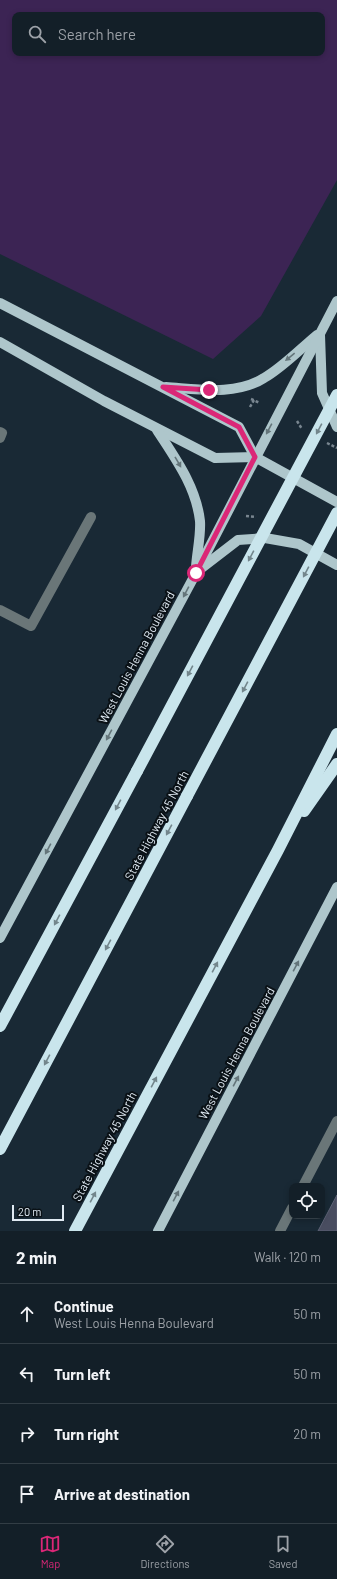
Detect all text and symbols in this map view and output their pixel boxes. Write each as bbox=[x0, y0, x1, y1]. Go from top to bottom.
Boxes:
search box bbox=[12, 12, 325, 56]
icon: search bbox=[26, 23, 48, 45]
text: Search here bbox=[58, 25, 136, 43]
one-way arrow bbox=[284, 353, 295, 362]
route end bbox=[200, 381, 218, 399]
one-way arrow bbox=[315, 423, 322, 435]
one-way arrow bbox=[266, 424, 273, 435]
one-way arrow bbox=[174, 456, 181, 468]
one-way arrow bbox=[248, 550, 254, 562]
route start bbox=[187, 564, 205, 582]
one-way arrow bbox=[302, 567, 309, 578]
one-way arrow bbox=[182, 586, 189, 597]
street label: West Louis Henna Boulevard bbox=[95, 589, 177, 725]
one-way arrow bbox=[187, 665, 193, 677]
one-way arrow bbox=[242, 682, 248, 693]
one-way arrow bbox=[106, 729, 112, 740]
street label: State Highway 45 North bbox=[121, 768, 191, 882]
one-way arrow bbox=[115, 800, 122, 811]
one-way arrow bbox=[166, 824, 172, 836]
one-way arrow bbox=[44, 843, 51, 855]
one-way arrow bbox=[53, 914, 60, 926]
one-way arrow bbox=[105, 939, 111, 951]
one-way arrow bbox=[293, 960, 299, 972]
one-way arrow bbox=[212, 961, 219, 973]
street label: West Louis Henna Boulevard bbox=[195, 985, 277, 1121]
one-way arrow bbox=[44, 1054, 51, 1066]
one-way arrow bbox=[233, 1075, 239, 1087]
one-way arrow bbox=[151, 1076, 158, 1088]
street label: State Highway 45 North bbox=[69, 1089, 139, 1203]
map controls bbox=[289, 1183, 325, 1219]
button: locate bbox=[289, 1183, 325, 1219]
one-way arrow bbox=[90, 1191, 97, 1202]
one-way arrow bbox=[172, 1191, 179, 1202]
scale bar bbox=[12, 1203, 64, 1222]
text: 20 m bbox=[18, 1205, 41, 1218]
text: 2 min bbox=[16, 1247, 57, 1267]
text: Walk · 120 m bbox=[254, 1249, 321, 1265]
text: Continue bbox=[54, 1297, 114, 1315]
icon: ahead bbox=[16, 1303, 38, 1325]
text: 50 m bbox=[294, 1306, 321, 1322]
text: West Louis Henna Boulevard bbox=[54, 1315, 214, 1331]
icon: left bbox=[16, 1363, 38, 1385]
text: Turn left bbox=[54, 1365, 110, 1383]
text: 50 m bbox=[294, 1366, 321, 1382]
icon: right bbox=[16, 1423, 38, 1445]
text: Turn right bbox=[54, 1425, 119, 1443]
text: 20 m bbox=[293, 1426, 321, 1442]
icon: arrive bbox=[16, 1483, 38, 1505]
text: Arrive at destination bbox=[54, 1485, 190, 1503]
tab: Map bbox=[39, 1533, 61, 1570]
tab: Directions bbox=[140, 1533, 190, 1570]
tab: Saved bbox=[269, 1533, 298, 1570]

